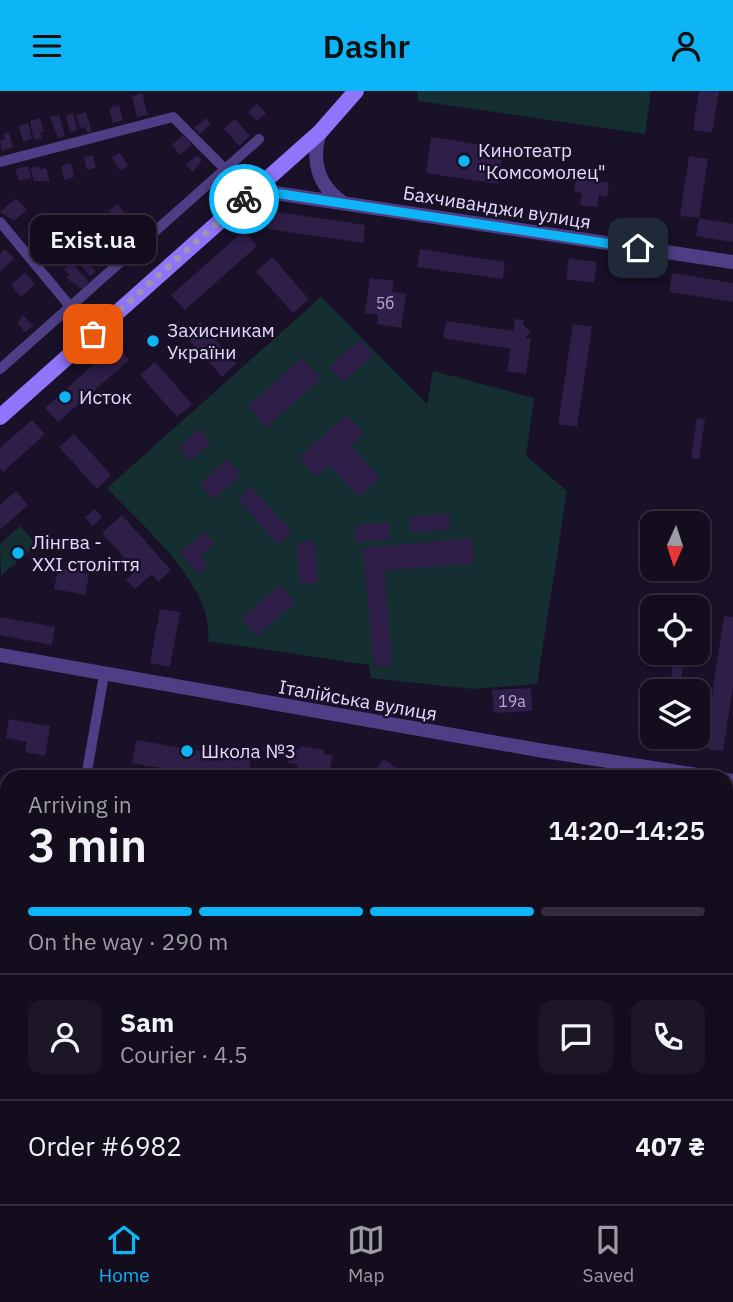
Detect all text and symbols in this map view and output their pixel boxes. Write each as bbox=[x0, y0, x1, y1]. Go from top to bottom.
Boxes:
text: Dashr bbox=[323, 25, 410, 67]
icon: menu bbox=[28, 27, 66, 65]
icon: person bbox=[667, 27, 705, 65]
place label: Кинотеатр "Комсомолец" bbox=[478, 138, 606, 184]
marker: Кинотеатр "Комсомолец" bbox=[456, 153, 472, 169]
courier bbox=[209, 164, 279, 234]
icon: bike bbox=[225, 180, 263, 218]
street label: Бахчиванджи вулиця bbox=[401, 180, 593, 234]
callout: Exist.ua bbox=[30, 215, 156, 264]
pin bbox=[608, 218, 668, 278]
text: Exist.ua bbox=[50, 224, 136, 254]
icon: home bbox=[619, 229, 657, 267]
house number: 5б bbox=[376, 293, 394, 313]
pin bbox=[63, 304, 123, 364]
icon: bag bbox=[74, 315, 112, 353]
place label: Захисникам України bbox=[167, 318, 275, 364]
marker: Захисникам України bbox=[145, 333, 161, 349]
place label: Исток bbox=[79, 385, 132, 409]
marker: Исток bbox=[57, 389, 73, 405]
north arrow bbox=[640, 511, 710, 581]
map controls bbox=[640, 511, 710, 749]
place label: Лінгва - XXI століття bbox=[32, 530, 140, 576]
marker: Лінгва - XXI століття bbox=[10, 545, 26, 561]
button: locate bbox=[640, 595, 710, 665]
street label: Італійська вулиця bbox=[277, 674, 439, 726]
button: layers bbox=[640, 679, 710, 749]
house number: 19а bbox=[498, 691, 526, 711]
place label: Школа №3 bbox=[201, 739, 296, 763]
marker: Школа №3 bbox=[179, 743, 195, 759]
text: Arriving in bbox=[28, 789, 132, 819]
text: 14:20–14:25 bbox=[548, 813, 705, 847]
text: 3 min bbox=[28, 815, 147, 875]
text: On the way · 290 m bbox=[28, 926, 228, 956]
button: person bbox=[28, 1000, 102, 1074]
button: chat bbox=[539, 1000, 613, 1074]
button: phone bbox=[631, 1000, 705, 1074]
text: Sam bbox=[120, 1005, 174, 1039]
text: Courier · 4.5 bbox=[120, 1039, 248, 1069]
text: Order #6982 bbox=[28, 1129, 182, 1163]
text: 407 ₴ bbox=[635, 1129, 705, 1163]
tab: Home bbox=[99, 1221, 150, 1287]
tab: Map bbox=[347, 1221, 385, 1287]
tab: Saved bbox=[583, 1221, 634, 1287]

